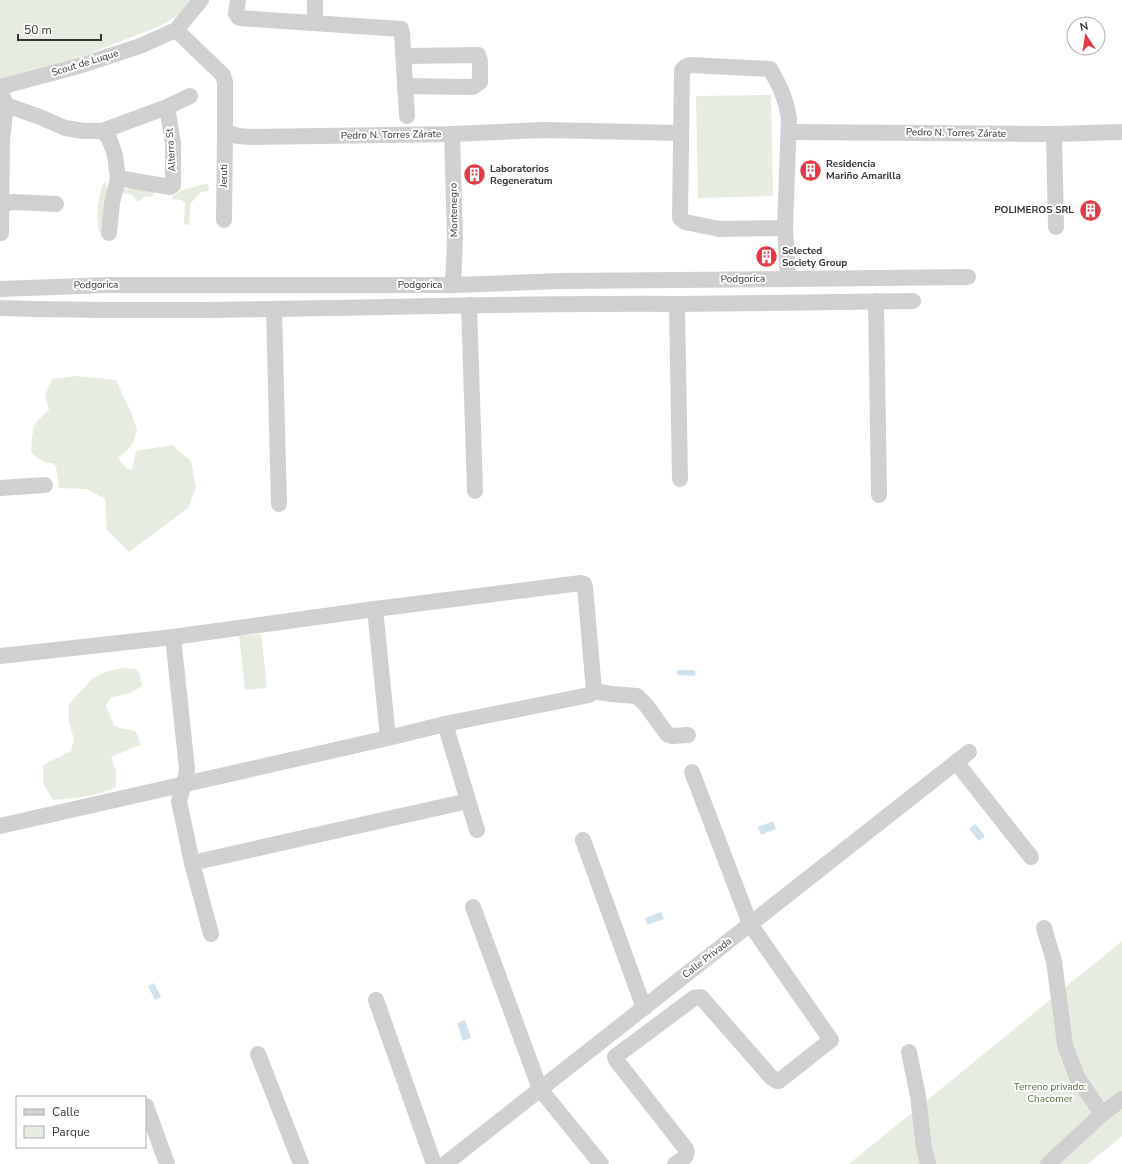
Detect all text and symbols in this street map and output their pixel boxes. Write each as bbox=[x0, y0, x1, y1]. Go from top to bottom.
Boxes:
scale bar bbox=[18, 16, 101, 42]
north arrow bbox=[1066, 16, 1106, 56]
text: N bbox=[1078, 19, 1090, 35]
text: 50 m bbox=[24, 22, 52, 38]
street label: Scout de Luque bbox=[50, 46, 120, 80]
street label: Pedro N. Torres Zárate bbox=[906, 125, 1006, 141]
street label: Alterra St bbox=[162, 127, 180, 172]
street label: Pedro N. Torres Zárate bbox=[341, 127, 441, 143]
building icon: Residencia Mariño Amarilla bbox=[798, 157, 824, 183]
place label: Residencia Mariño Amarilla bbox=[826, 157, 901, 183]
building icon: Laboratorios Regeneratum bbox=[462, 162, 488, 188]
place label: Laboratorios Regeneratum bbox=[490, 162, 553, 188]
street label: Jeruti bbox=[217, 164, 231, 189]
street label: Montenegro bbox=[447, 182, 461, 237]
building icon: POLIMEROS SRL bbox=[1077, 197, 1103, 223]
place label: POLIMEROS SRL bbox=[994, 203, 1074, 217]
building icon: Selected Society Group bbox=[754, 244, 780, 270]
place label: Selected Society Group bbox=[782, 244, 847, 270]
street label: Podgorica bbox=[721, 272, 765, 286]
street label: Podgorica bbox=[74, 278, 118, 292]
street label: Podgorica bbox=[398, 278, 442, 292]
street label: Calle Privada bbox=[679, 934, 735, 982]
park label: Terreno privado: Chacomer bbox=[1014, 1080, 1086, 1106]
legend bbox=[16, 1096, 146, 1148]
text: Calle bbox=[52, 1104, 80, 1120]
text: Parque bbox=[52, 1124, 90, 1140]

